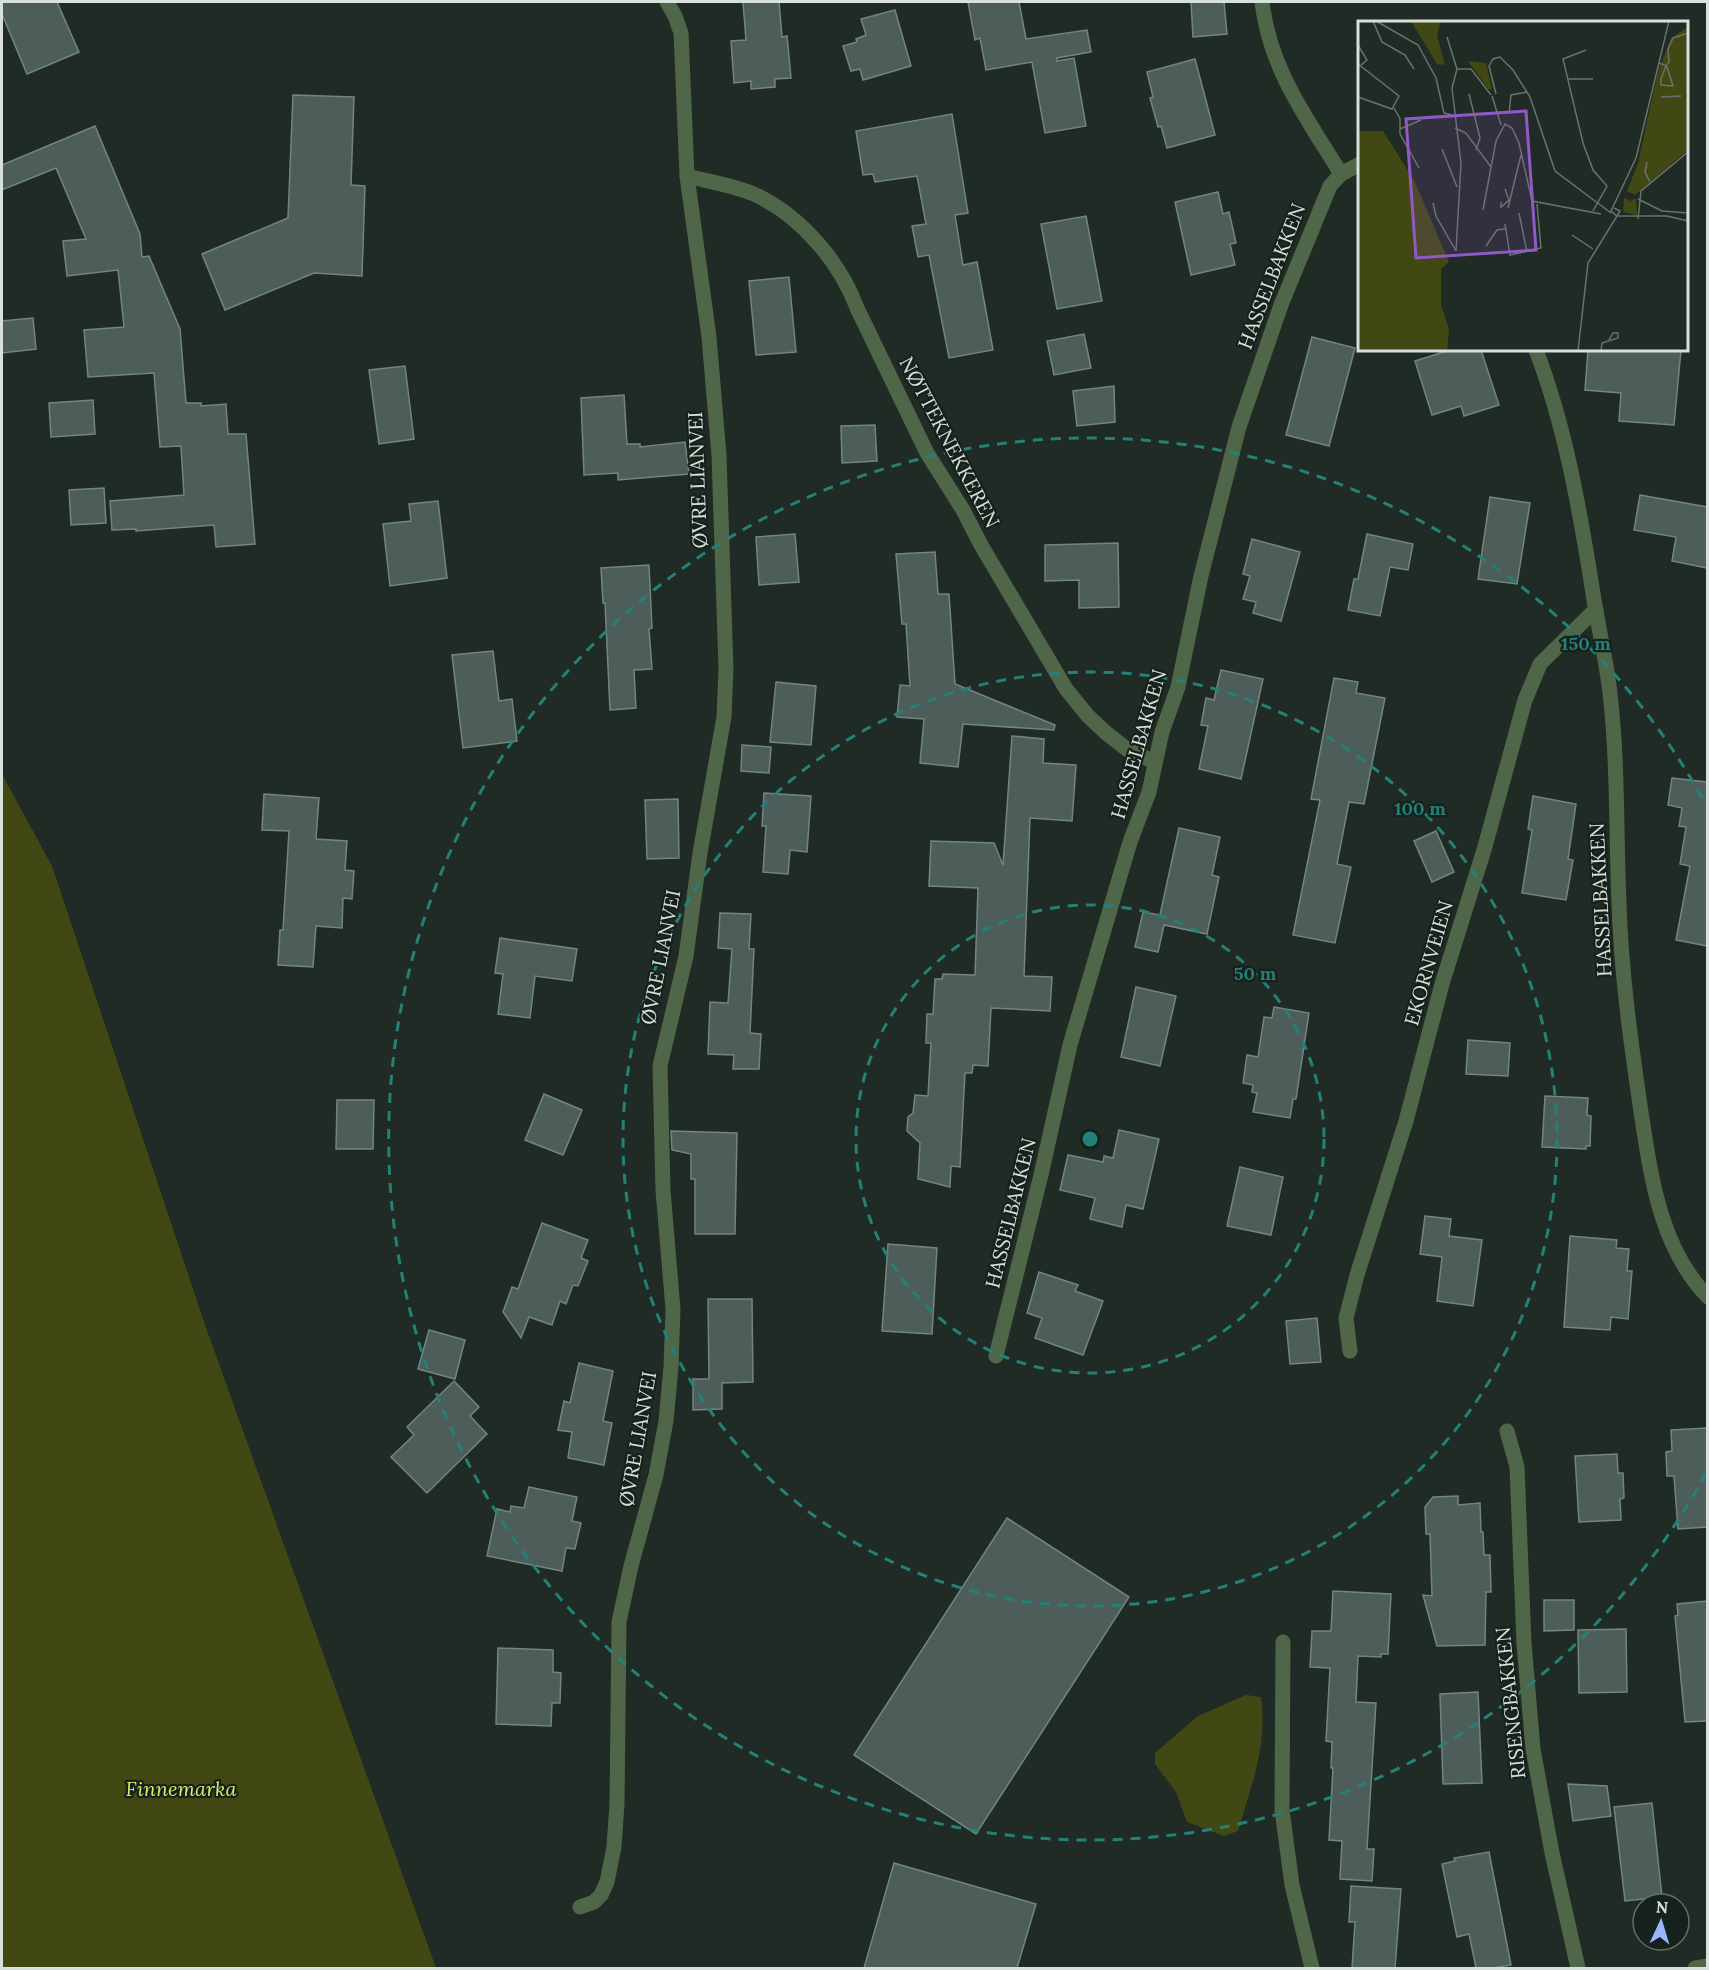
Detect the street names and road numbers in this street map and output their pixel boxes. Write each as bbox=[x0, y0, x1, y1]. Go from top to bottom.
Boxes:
street label: HASSELBAKKEN bbox=[1232, 200, 1310, 352]
street label: NØTTEKNEKKEREN bbox=[894, 352, 1006, 532]
street label: ØVRE LIANVEI bbox=[682, 411, 712, 549]
street label: HASSELBAKKEN bbox=[1105, 666, 1171, 822]
street label: HASSELBAKKEN bbox=[1583, 822, 1617, 978]
street label: ØVRE LIANVEI bbox=[635, 887, 685, 1027]
street label: EKORNVEIEN bbox=[1398, 898, 1458, 1028]
street label: HASSELBAKKEN bbox=[979, 1135, 1041, 1291]
street label: ØVRE LIANVEI bbox=[613, 1369, 661, 1509]
street label: RISENGBAKKEN bbox=[1490, 1626, 1530, 1780]

